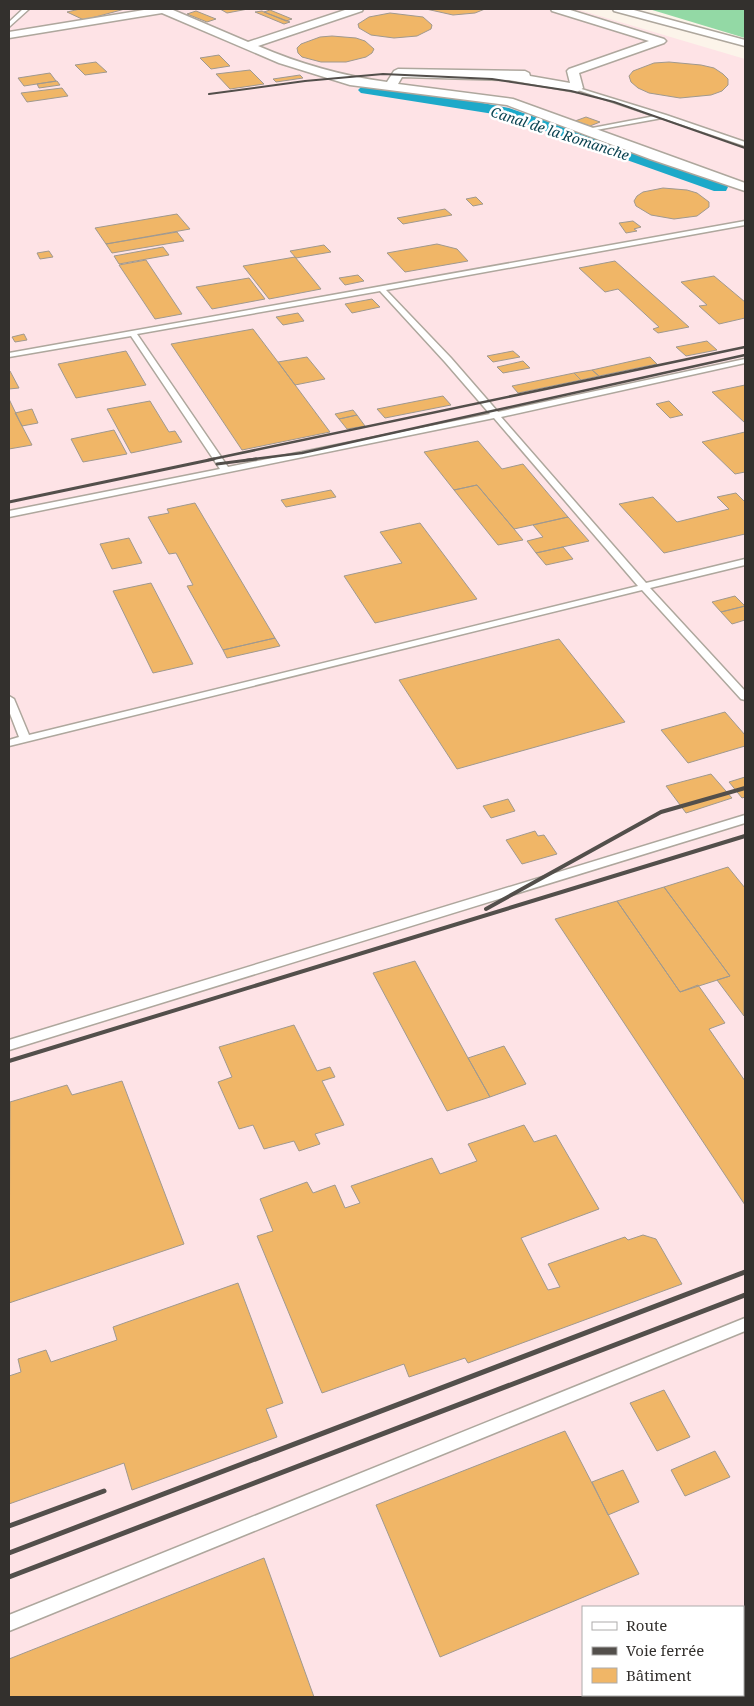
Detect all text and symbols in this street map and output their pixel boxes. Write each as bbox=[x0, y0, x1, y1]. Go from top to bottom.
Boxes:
water label: Canal de la Romanche bbox=[488, 102, 632, 164]
legend bbox=[582, 1606, 744, 1696]
text: Route bbox=[626, 1615, 667, 1635]
text: Voie ferrée bbox=[626, 1640, 704, 1660]
text: Bâtiment bbox=[626, 1665, 692, 1685]

